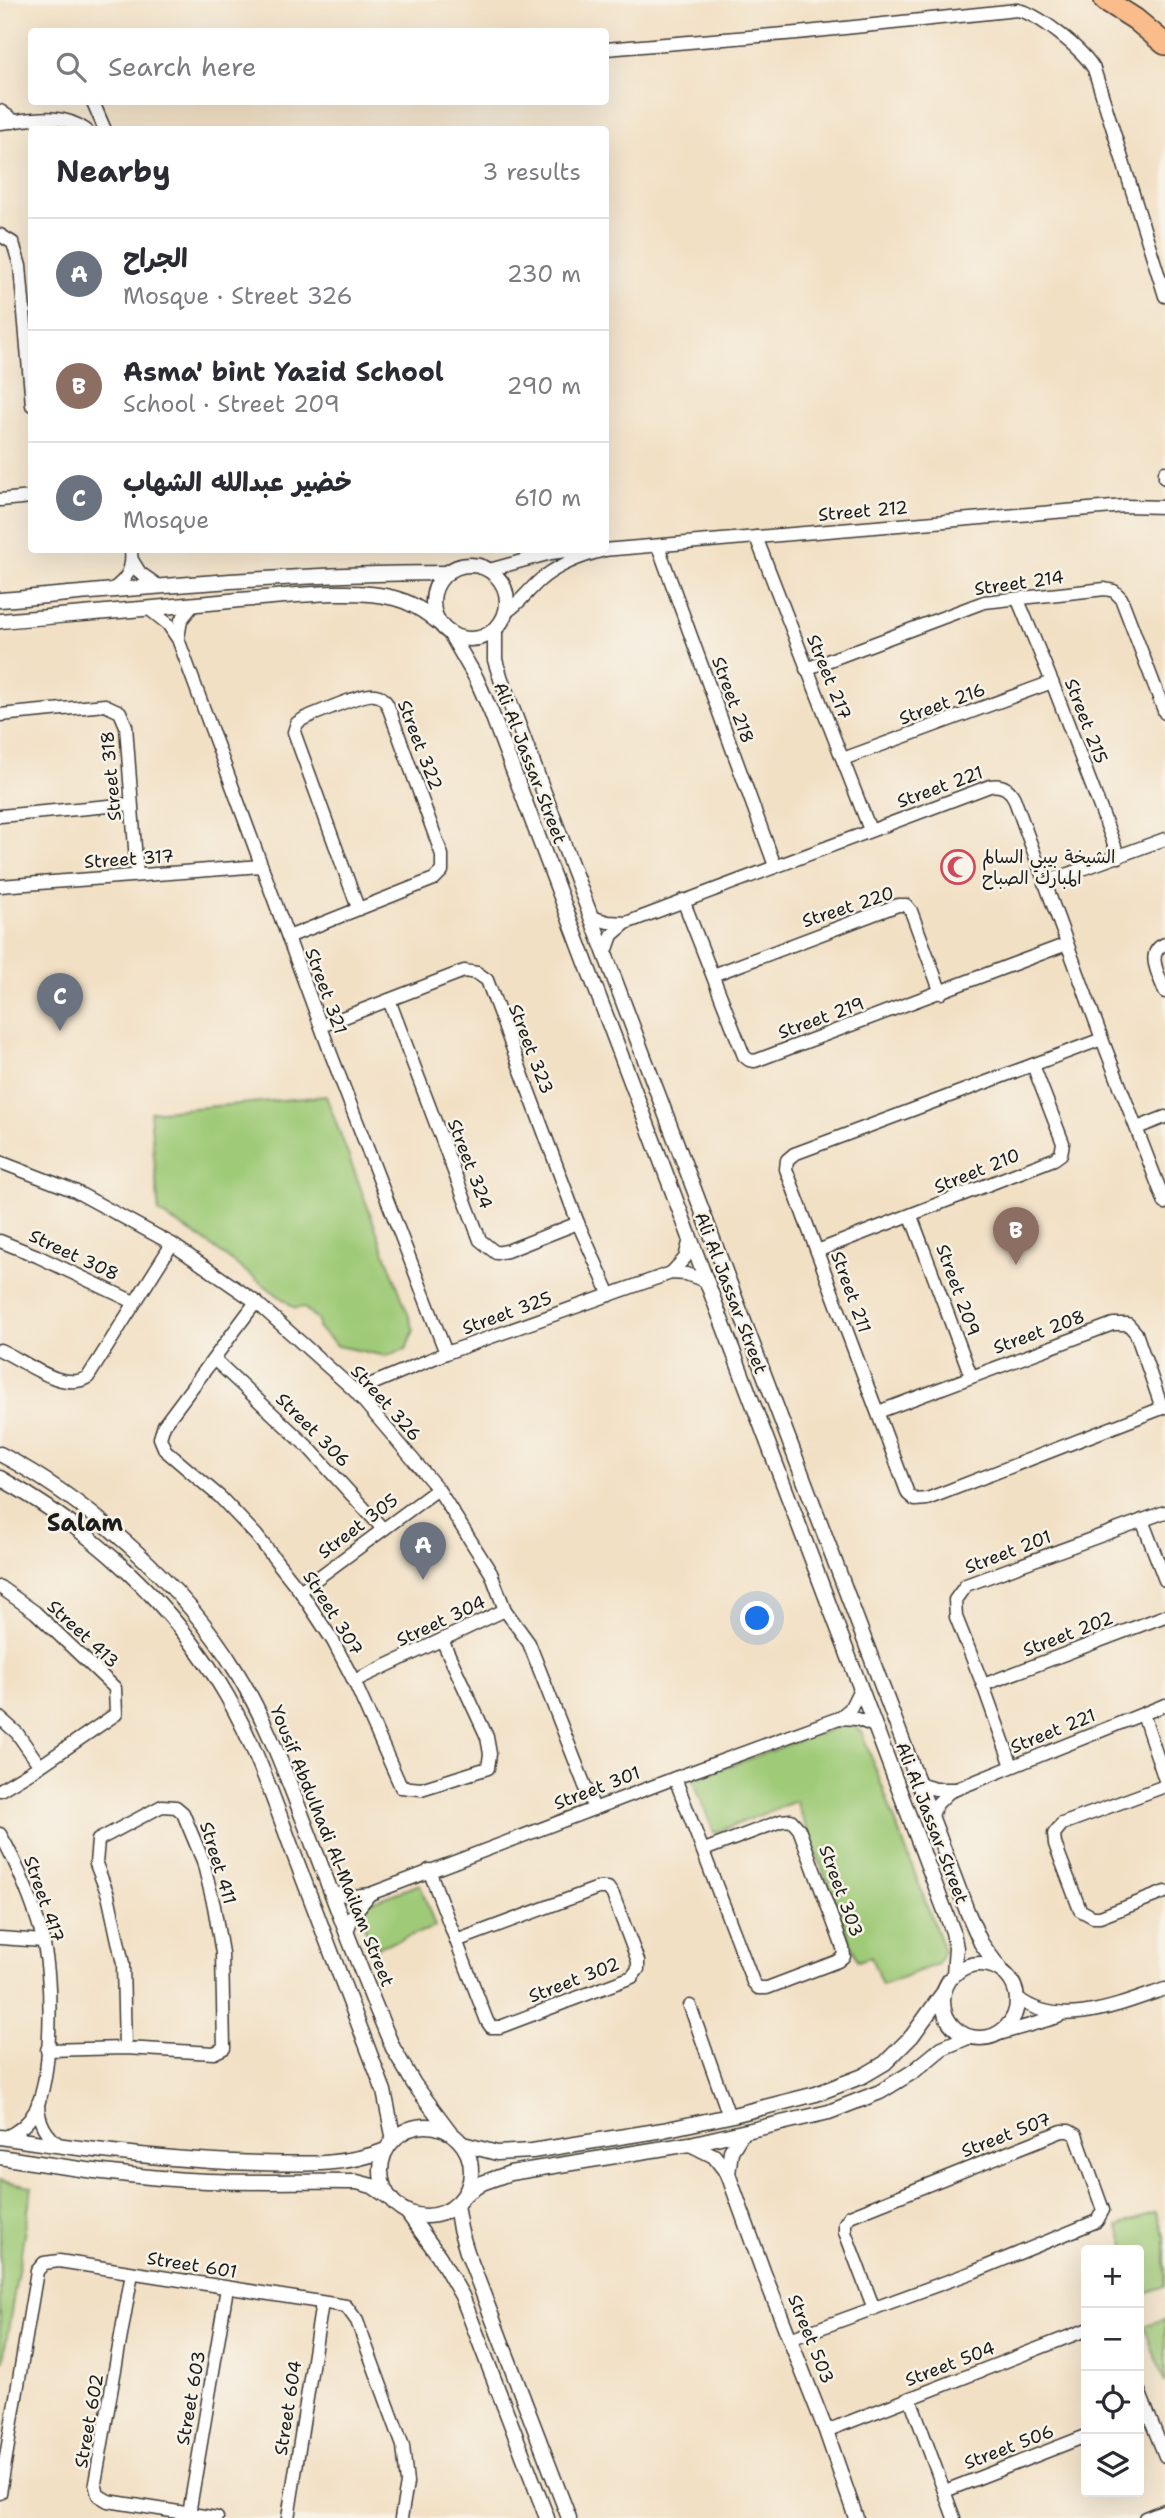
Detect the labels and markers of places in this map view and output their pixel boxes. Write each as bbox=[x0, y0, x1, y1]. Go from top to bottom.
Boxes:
place label: الشيخة بيبي السالم المبارك الصباح bbox=[982, 845, 1115, 890]
mosque icon: الشيخة بيبي السالم المبارك الصباح bbox=[939, 848, 977, 886]
pin: C bbox=[37, 973, 83, 1031]
pin: B bbox=[993, 1207, 1039, 1265]
pin: A bbox=[400, 1522, 446, 1580]

